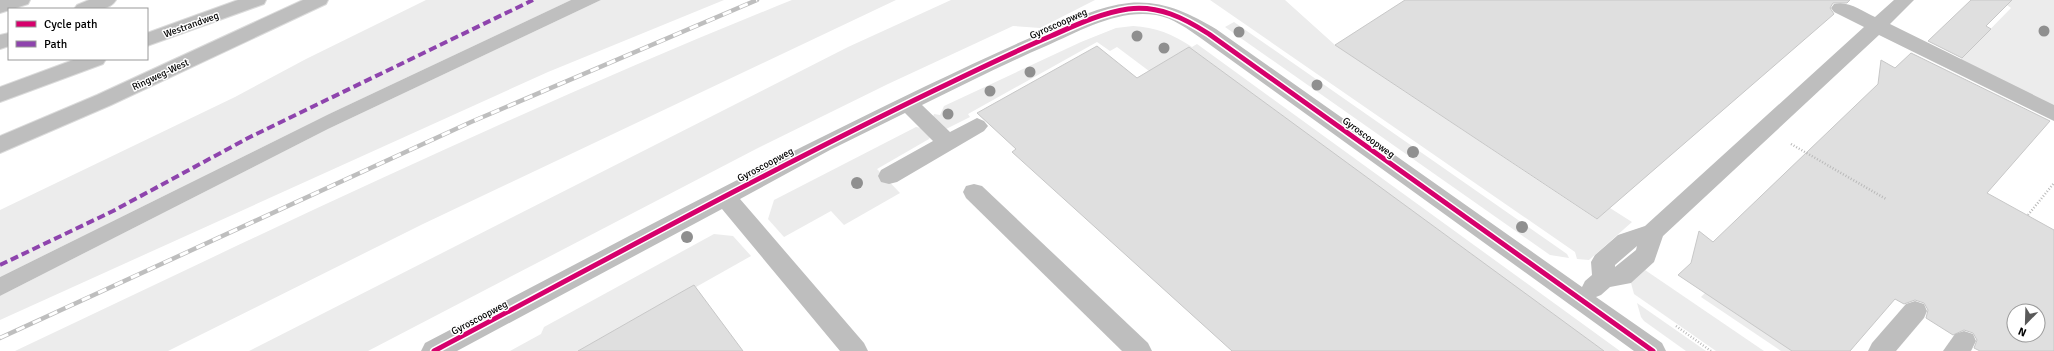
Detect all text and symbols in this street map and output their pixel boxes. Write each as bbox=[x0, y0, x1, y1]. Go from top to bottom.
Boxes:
street label: Gyroscoopweg bbox=[1028, 6, 1089, 42]
legend bbox=[8, 8, 148, 60]
street label: Westrandweg bbox=[162, 9, 221, 40]
text: Cycle path bbox=[44, 17, 97, 32]
text: Path bbox=[44, 37, 67, 52]
street label: Ringweg-West bbox=[130, 56, 191, 93]
street label: Gyroscoopweg bbox=[1340, 115, 1397, 161]
street label: Gyroscoopweg bbox=[735, 145, 796, 185]
street label: Gyroscoopweg bbox=[449, 298, 510, 338]
north arrow bbox=[2006, 303, 2046, 343]
text: N bbox=[2016, 324, 2028, 339]

